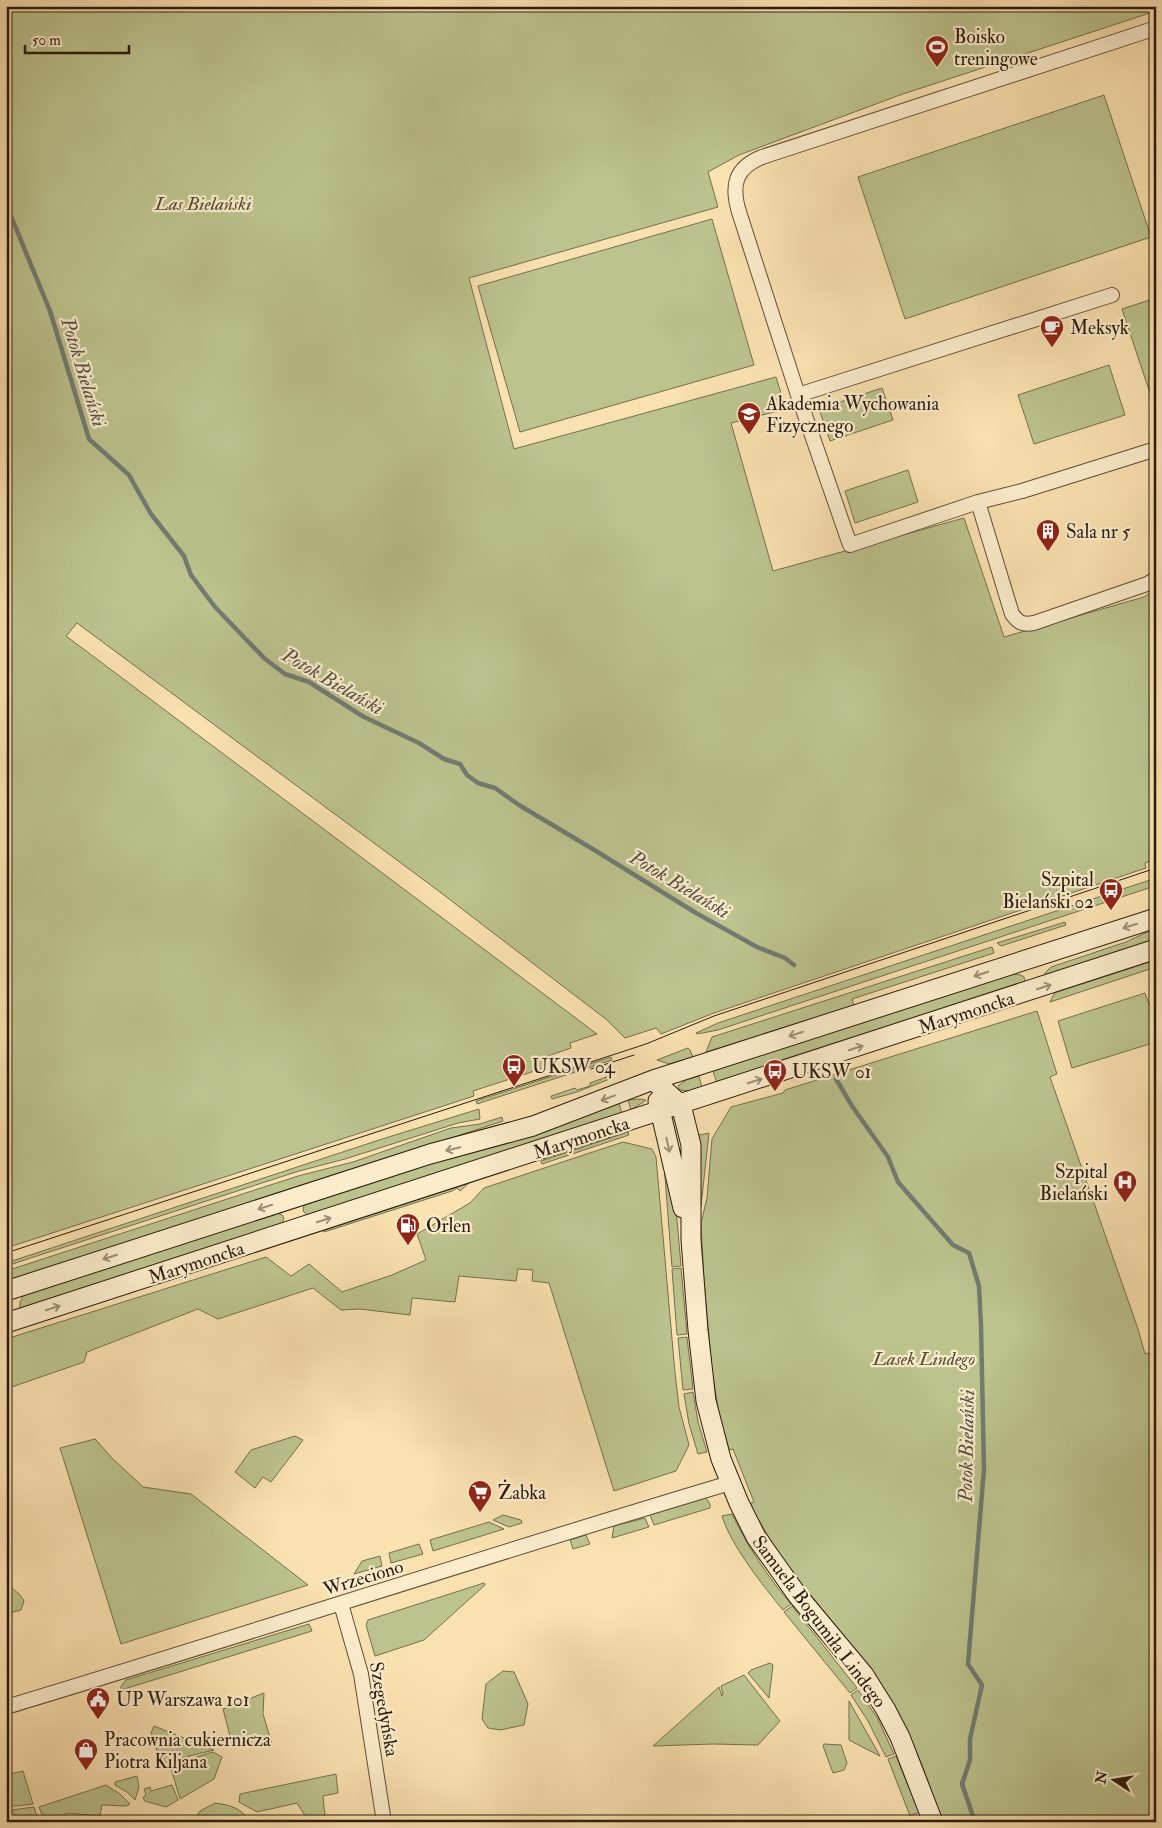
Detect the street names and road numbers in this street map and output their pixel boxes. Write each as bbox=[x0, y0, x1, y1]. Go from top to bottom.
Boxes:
street label: Marymoncka bbox=[915, 986, 1017, 1040]
street label: Marymoncka bbox=[530, 1111, 632, 1165]
street label: Marymoncka bbox=[145, 1236, 247, 1290]
street label: Samuela Bogumiła Lindego bbox=[747, 1531, 892, 1712]
street label: Wrzeciono bbox=[319, 1554, 406, 1602]
street label: Szegedyńska bbox=[364, 1660, 404, 1759]

